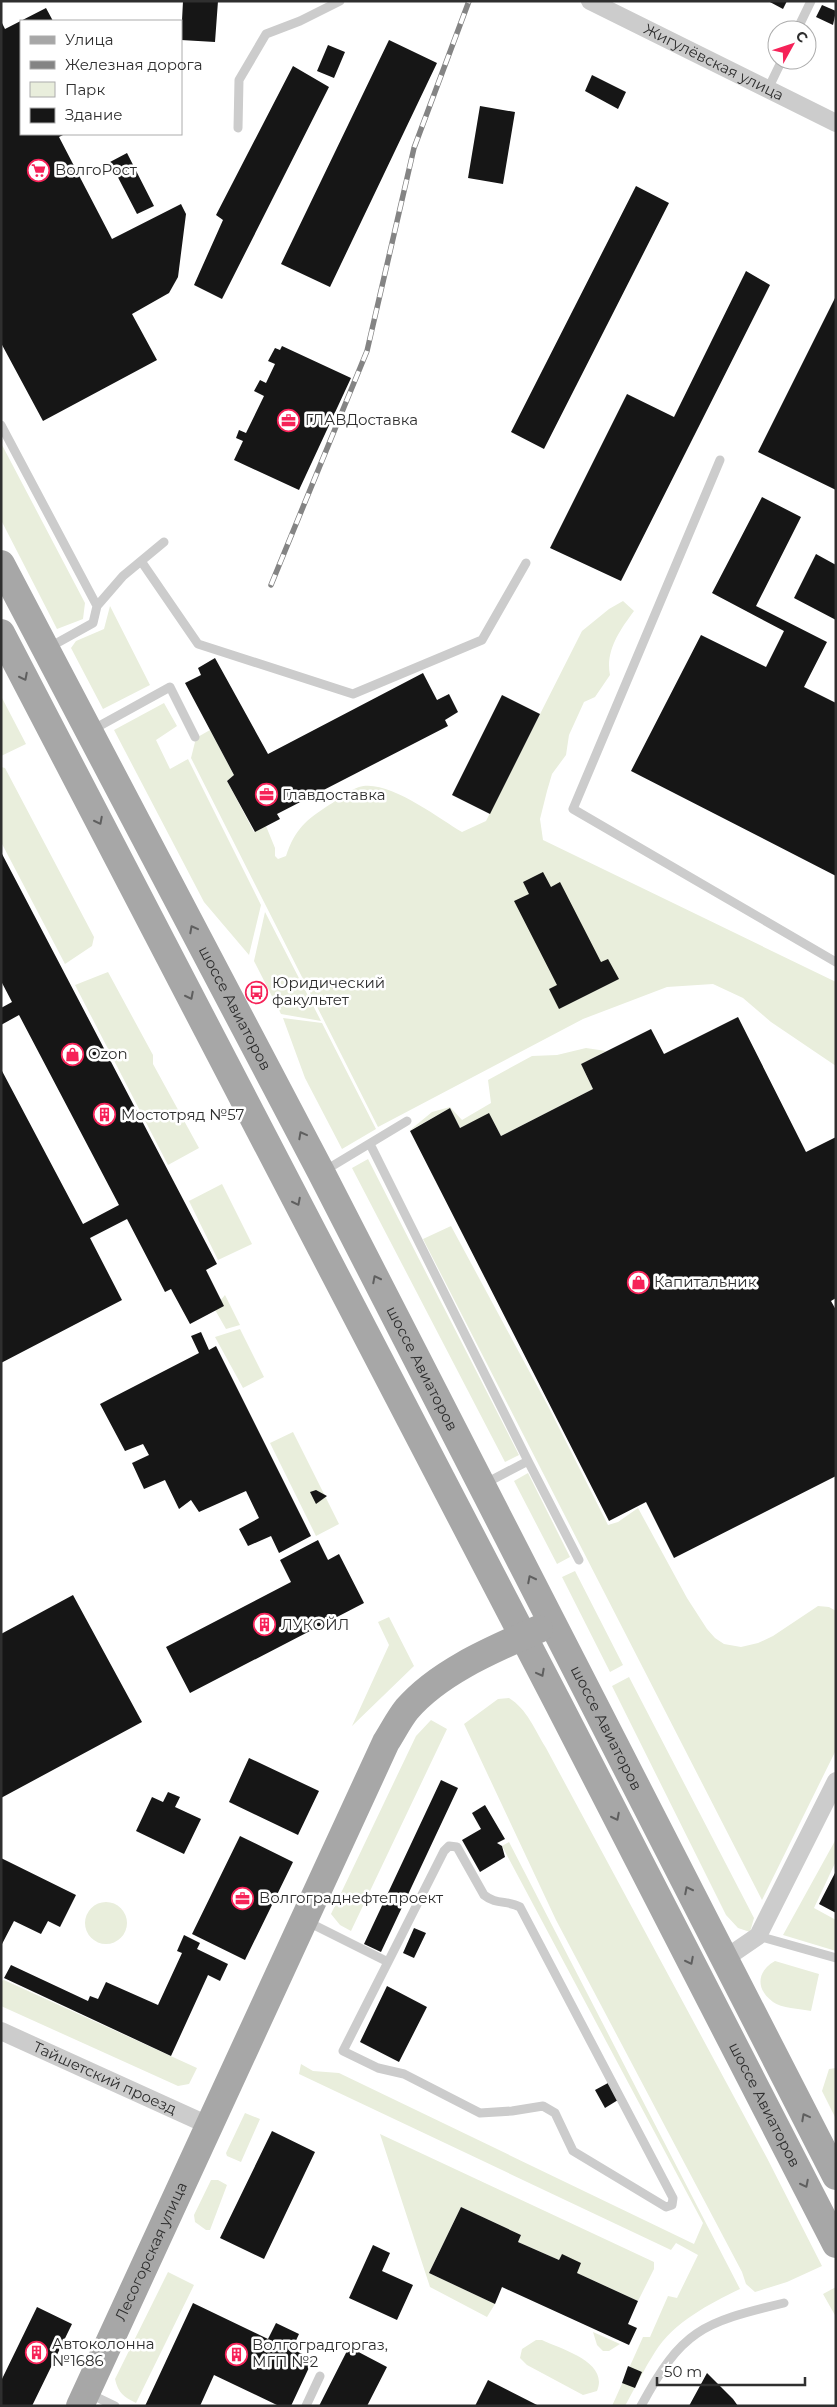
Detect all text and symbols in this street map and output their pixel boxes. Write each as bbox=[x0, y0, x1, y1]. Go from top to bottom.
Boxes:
street label: Жигулёвская улица bbox=[641, 19, 787, 105]
legend bbox=[20, 20, 182, 135]
north arrow bbox=[767, 20, 817, 70]
text: С bbox=[792, 27, 812, 46]
text: Улица bbox=[65, 30, 113, 49]
text: Железная дорога bbox=[65, 55, 202, 74]
text: Парк bbox=[65, 80, 105, 99]
text: Здание bbox=[65, 105, 123, 124]
supermarket icon: ВолгоРост bbox=[27, 158, 51, 182]
place label: ВолгоРост bbox=[55, 160, 138, 179]
office icon: ГЛАВДоставка bbox=[277, 408, 301, 432]
place label: ГЛАВДоставка bbox=[305, 410, 418, 429]
one-way arrow bbox=[18, 671, 28, 680]
office icon: Главдоставка bbox=[254, 783, 278, 807]
place label: Главдоставка bbox=[282, 785, 385, 804]
one-way arrow bbox=[93, 815, 103, 824]
one-way arrow bbox=[189, 925, 199, 934]
street label: шоссе Авиаторов bbox=[195, 943, 276, 1073]
place label: Юридический факультет bbox=[272, 973, 385, 1009]
bus stop icon: Юридический факультет bbox=[244, 980, 268, 1004]
one-way arrow bbox=[184, 991, 194, 1000]
shop icon: Ozon bbox=[60, 1042, 84, 1066]
place label: Ozon bbox=[88, 1044, 128, 1063]
building icon: Мостотряд №57 bbox=[93, 1103, 117, 1127]
place label: Мостотряд №57 bbox=[121, 1105, 244, 1124]
one-way arrow bbox=[298, 1131, 308, 1140]
one-way arrow bbox=[291, 1197, 301, 1206]
shop icon: Капитальник bbox=[626, 1270, 650, 1294]
place label: Капитальник bbox=[654, 1272, 757, 1291]
one-way arrow bbox=[372, 1275, 382, 1284]
street label: шоссе Авиаторов bbox=[382, 1303, 462, 1434]
one-way arrow bbox=[527, 1575, 537, 1584]
building icon: ЛУКОЙЛ bbox=[253, 1613, 277, 1637]
place label: ЛУКОЙЛ bbox=[281, 1615, 349, 1634]
street label: шоссе Авиаторов bbox=[567, 1662, 647, 1794]
one-way arrow bbox=[535, 1667, 545, 1676]
one-way arrow bbox=[610, 1812, 620, 1821]
office icon: Волгограднефтепроект bbox=[231, 1886, 255, 1910]
one-way arrow bbox=[684, 1886, 694, 1895]
place label: Волгограднефтепроект bbox=[259, 1888, 444, 1907]
one-way arrow bbox=[684, 1956, 694, 1965]
street label: Тайшетский проезд bbox=[30, 2037, 180, 2119]
street label: шоссе Авиаторов bbox=[725, 2039, 805, 2170]
one-way arrow bbox=[801, 2114, 811, 2123]
street label: Лесогорская улица bbox=[110, 2179, 191, 2324]
one-way arrow bbox=[799, 2179, 809, 2188]
place label: Автоколонна №1686 bbox=[52, 2334, 155, 2370]
place label: Волгоградгоргаз, МГП №2 bbox=[252, 2335, 388, 2371]
building icon: Автоколонна №1686 bbox=[24, 2341, 48, 2365]
building icon: Волгоградгоргаз, МГП №2 bbox=[224, 2342, 248, 2366]
scale bar bbox=[657, 2354, 804, 2386]
text: 50 m bbox=[664, 2362, 702, 2381]

